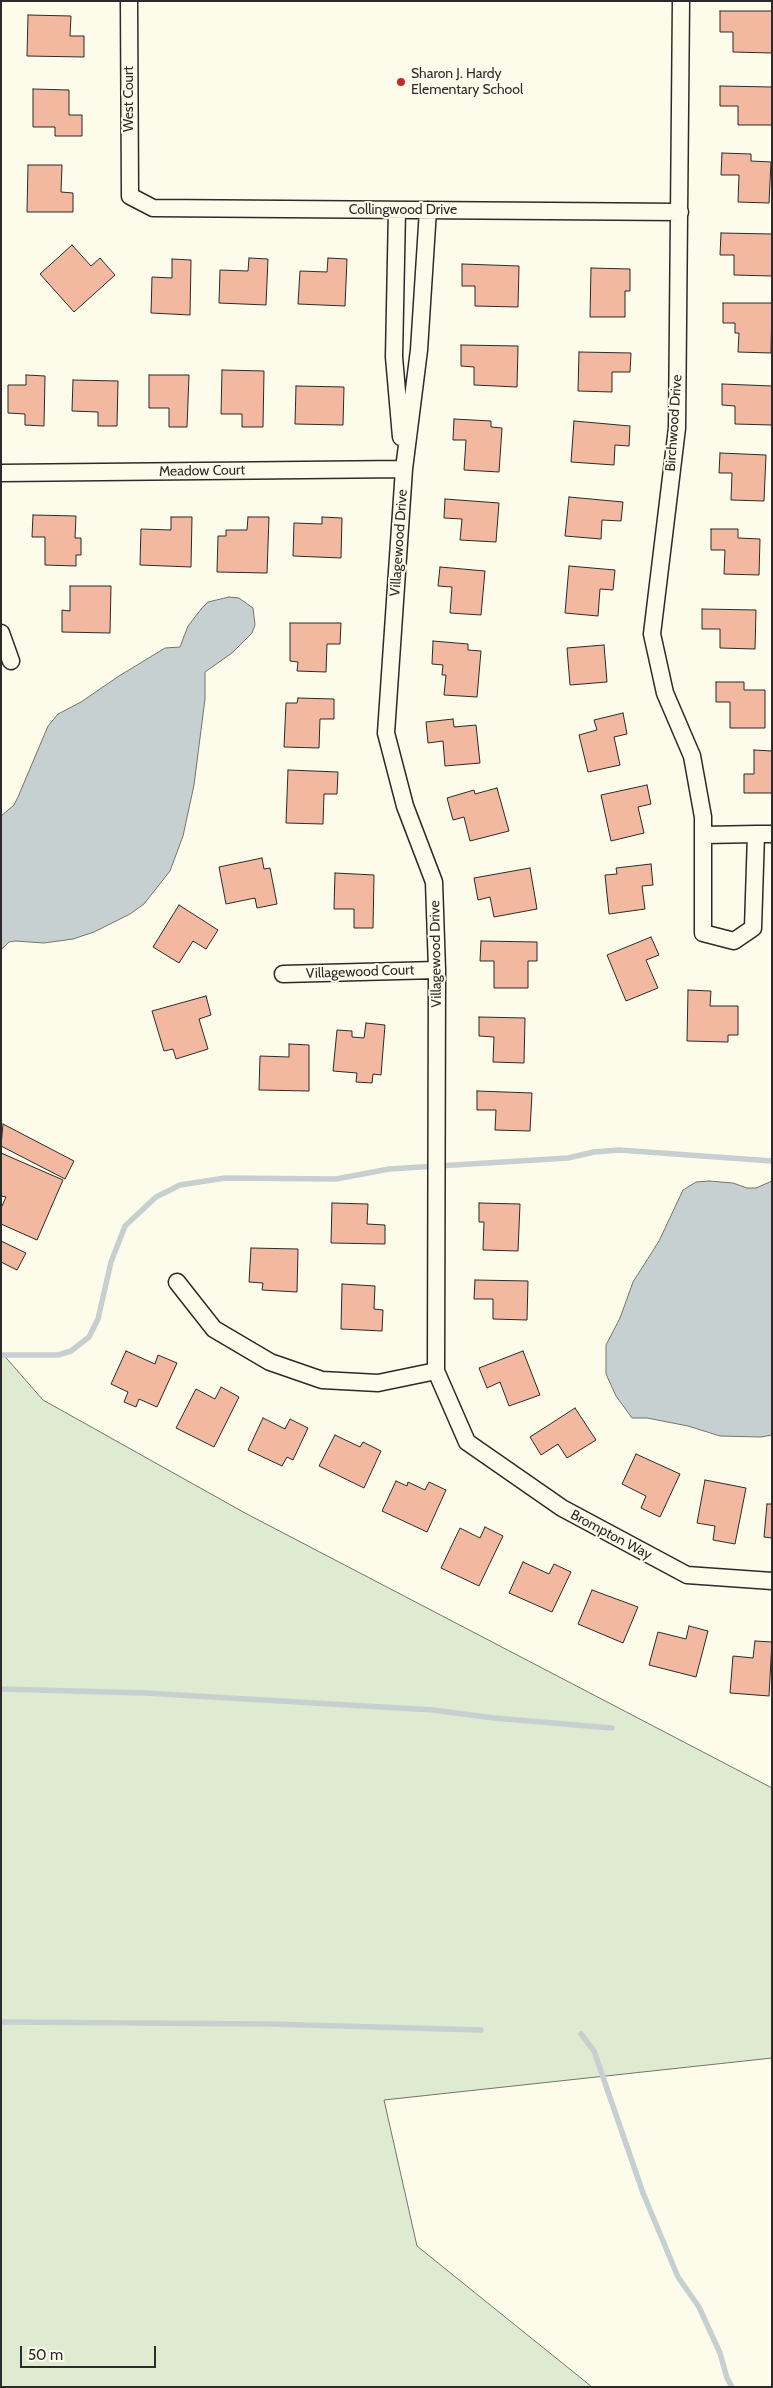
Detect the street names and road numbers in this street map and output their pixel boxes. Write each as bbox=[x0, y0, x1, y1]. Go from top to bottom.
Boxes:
street label: West Court bbox=[121, 66, 137, 132]
street label: Collingwood Drive bbox=[349, 202, 457, 218]
street label: Birchwood Drive bbox=[662, 374, 686, 472]
street label: Meadow Court bbox=[159, 462, 245, 480]
street label: Villagewood Drive bbox=[387, 489, 411, 597]
street label: Villagewood Drive bbox=[427, 900, 445, 1008]
street label: Villagewood Court bbox=[305, 962, 415, 982]
street label: Brompton Way bbox=[567, 1507, 655, 1563]

